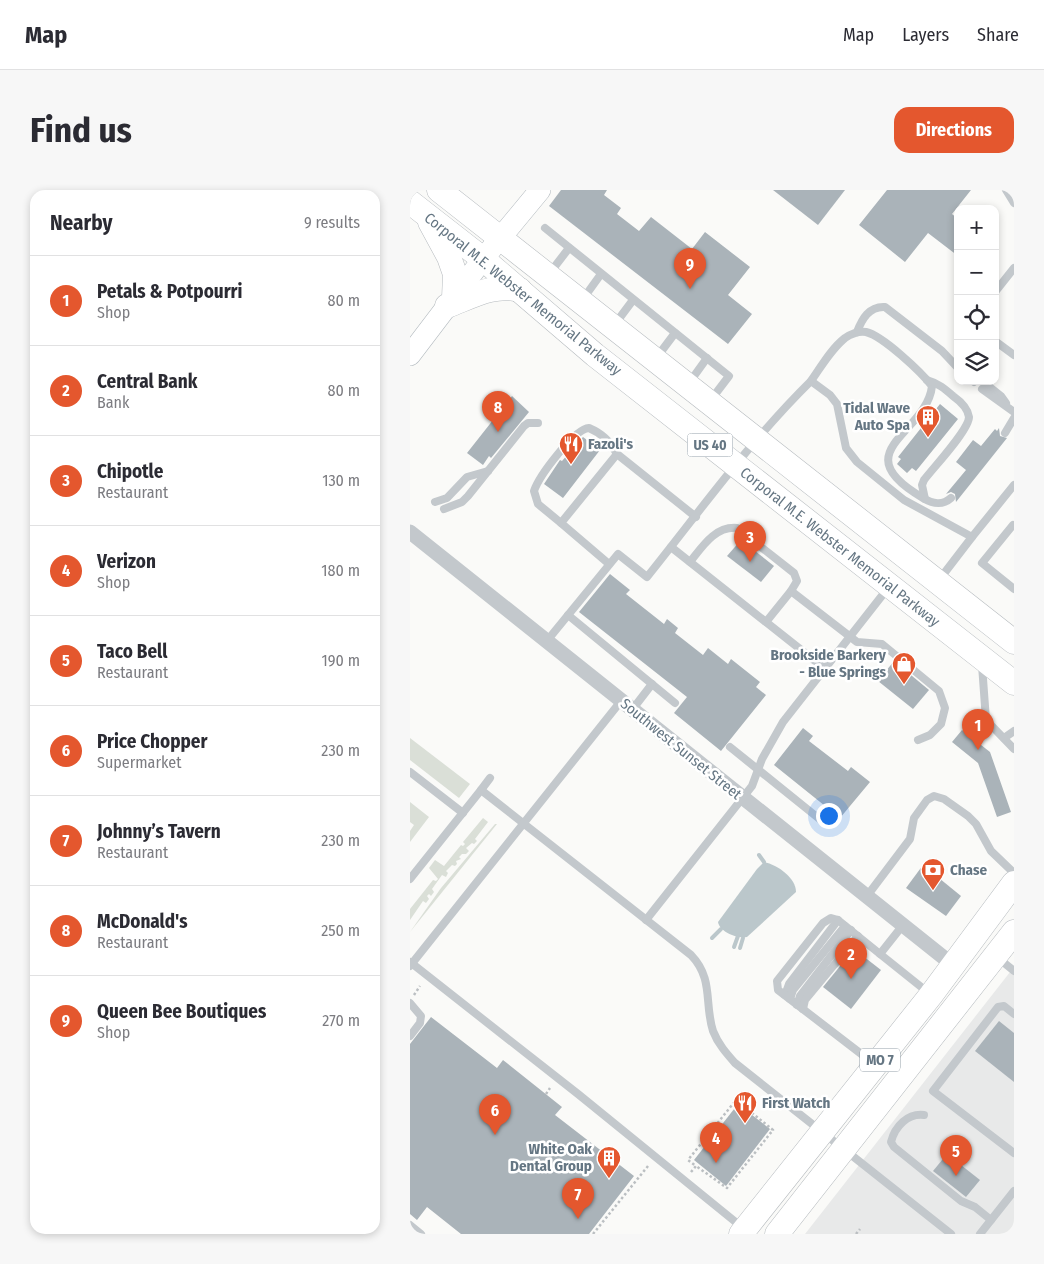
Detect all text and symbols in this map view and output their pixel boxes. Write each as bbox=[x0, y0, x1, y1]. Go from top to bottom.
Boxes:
text: Map bbox=[25, 21, 67, 49]
text: Map bbox=[843, 24, 874, 46]
text: Layers bbox=[902, 24, 949, 46]
text: Share bbox=[977, 24, 1019, 46]
button: Directions bbox=[894, 107, 1014, 153]
text: Find us bbox=[30, 109, 132, 151]
map controls bbox=[954, 205, 999, 385]
button: + bbox=[954, 205, 999, 250]
street label: Corporal M.E. Webster Memorial Parkway bbox=[421, 209, 625, 379]
text: Nearby bbox=[50, 210, 112, 236]
text: 9 results bbox=[304, 213, 360, 232]
pin: 9 bbox=[674, 248, 706, 289]
button: − bbox=[954, 250, 999, 295]
text: Petals & Potpourri bbox=[97, 280, 242, 303]
text: 1 bbox=[63, 291, 69, 310]
text: 80 m bbox=[328, 291, 360, 310]
button: locate bbox=[954, 295, 999, 340]
text: Shop bbox=[97, 303, 130, 322]
button: layers bbox=[954, 340, 999, 385]
text: Central Bank bbox=[97, 370, 197, 393]
text: 2 bbox=[62, 381, 70, 400]
text: 80 m bbox=[328, 381, 360, 400]
pin: 8 bbox=[482, 391, 514, 432]
text: Bank bbox=[97, 393, 129, 412]
place label: Tidal Wave Auto Spa bbox=[843, 399, 911, 434]
building icon: Tidal Wave Auto Spa bbox=[915, 404, 941, 438]
restaurant icon: Fazoli's bbox=[558, 431, 584, 465]
road number: US 40 bbox=[688, 434, 732, 456]
place label: Fazoli's bbox=[588, 435, 634, 453]
text: Chipotle bbox=[97, 460, 163, 483]
street label: Corporal M.E. Webster Memorial Parkway bbox=[737, 463, 944, 631]
text: 3 bbox=[62, 471, 70, 490]
text: 130 m bbox=[322, 471, 360, 490]
text: Restaurant bbox=[97, 483, 168, 502]
pin: 3 bbox=[734, 521, 766, 562]
text: Verizon bbox=[97, 550, 156, 573]
text: 4 bbox=[62, 561, 70, 580]
text: 180 m bbox=[321, 561, 360, 580]
text: Shop bbox=[97, 573, 130, 592]
text: Taco Bell bbox=[97, 640, 167, 663]
place label: Brookside Barkery - Blue Springs bbox=[771, 646, 887, 681]
text: 5 bbox=[62, 651, 70, 670]
text: 190 m bbox=[322, 651, 360, 670]
shop icon: Brookside Barkery - Blue Springs bbox=[891, 651, 917, 685]
text: Restaurant bbox=[97, 663, 168, 682]
street label: Southwest Sunset Street bbox=[617, 695, 745, 803]
pin: 1 bbox=[962, 709, 994, 750]
text: Price Chopper bbox=[97, 730, 207, 753]
text: 6 bbox=[62, 741, 70, 760]
text: 230 m bbox=[321, 741, 360, 760]
text: Supermarket bbox=[97, 753, 181, 772]
your location bbox=[816, 803, 842, 829]
text: Johnny’s Tavern bbox=[97, 820, 221, 843]
text: 7 bbox=[63, 831, 69, 850]
text: 230 m bbox=[321, 831, 360, 850]
text: Restaurant bbox=[97, 843, 168, 862]
bank icon: Chase bbox=[920, 857, 946, 891]
place label: Chase bbox=[950, 861, 988, 879]
text: McDonald's bbox=[97, 910, 187, 933]
text: 8 bbox=[62, 921, 70, 940]
text: 250 m bbox=[321, 921, 360, 940]
text: Restaurant bbox=[97, 933, 168, 952]
pin: 2 bbox=[835, 938, 867, 979]
text: Queen Bee Boutiques bbox=[97, 1000, 266, 1023]
text: 9 bbox=[62, 1011, 70, 1030]
text: 270 m bbox=[322, 1011, 360, 1030]
text: Shop bbox=[97, 1023, 130, 1042]
road number: MO 7 bbox=[860, 1048, 900, 1072]
restaurant icon: First Watch bbox=[732, 1090, 758, 1124]
pin: 6 bbox=[479, 1094, 511, 1135]
place label: First Watch bbox=[762, 1094, 831, 1112]
pin: 4 bbox=[700, 1122, 732, 1163]
pin: 5 bbox=[940, 1135, 972, 1176]
place label: White Oak Dental Group bbox=[510, 1140, 592, 1175]
building icon: White Oak Dental Group bbox=[596, 1145, 622, 1179]
pin: 7 bbox=[562, 1178, 594, 1219]

